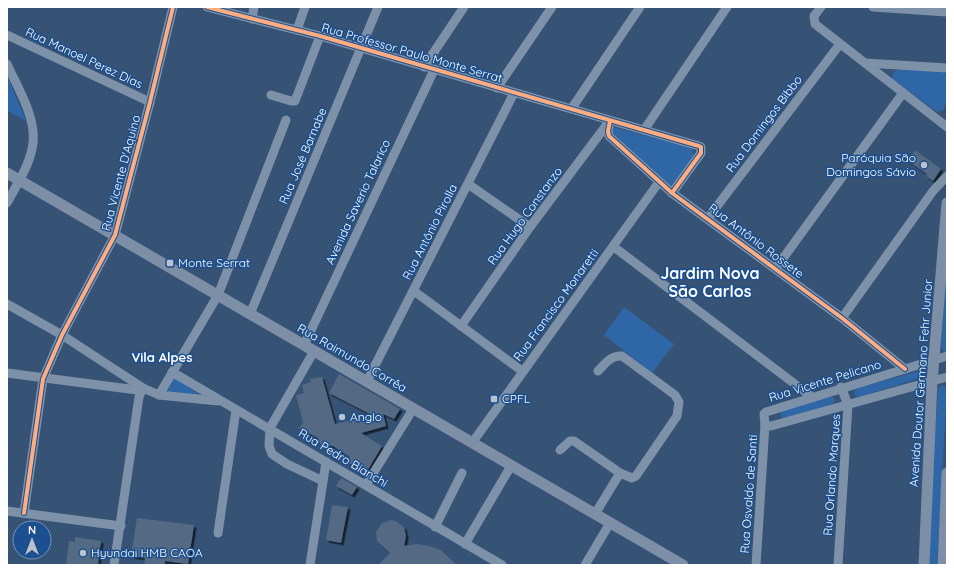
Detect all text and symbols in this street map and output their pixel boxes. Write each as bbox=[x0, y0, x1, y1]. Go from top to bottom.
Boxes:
street label: Rua Professor Paulo Monte Serrat bbox=[320, 19, 504, 86]
street label: Rua Manoel Perez Dias bbox=[23, 24, 146, 91]
street label: Rua Domingos Bibbo bbox=[722, 72, 805, 175]
street label: Rua José Barnabe bbox=[276, 105, 330, 206]
street label: Rua Vicente D'Aquino bbox=[98, 113, 143, 232]
street label: Avenida Saverio Talarico bbox=[322, 137, 393, 267]
place label: Paróquia São Domingos Sávio bbox=[826, 150, 916, 179]
marker: Paróquia São Domingos Sávio bbox=[919, 160, 929, 170]
street label: Rua Hugo Constanzo bbox=[484, 164, 565, 268]
street label: Rua Antônio Pirolla bbox=[399, 181, 460, 282]
street label: Rua Antônio Rossete bbox=[706, 200, 807, 281]
street label: Rua Francisco Monaretti bbox=[510, 246, 601, 364]
place label: Monte Serrat bbox=[178, 255, 250, 270]
marker: Monte Serrat bbox=[165, 258, 175, 268]
district label: Jardim Nova São Carlos bbox=[660, 263, 760, 301]
street label: Avenida Doutor Germano Fehr Junior bbox=[906, 278, 935, 487]
street label: Rua Raimundo Corrêa bbox=[295, 320, 410, 395]
district label: Vila Alpes bbox=[131, 349, 193, 365]
street label: Rua Vicente Pelicano bbox=[767, 356, 883, 405]
place label: CPFL bbox=[502, 391, 531, 406]
marker: CPFL bbox=[489, 394, 499, 404]
place label: Anglo bbox=[350, 409, 382, 424]
marker: Anglo bbox=[337, 412, 347, 422]
street label: Rua Orlando Marques bbox=[820, 413, 843, 536]
street label: Rua Pedro Bianchi bbox=[296, 425, 391, 490]
street label: Rua Osvaldo de Santi bbox=[737, 434, 760, 554]
north arrow bbox=[12, 520, 52, 560]
text: N bbox=[28, 523, 36, 537]
place label: Hyundai HMB CAOA bbox=[91, 545, 203, 560]
marker: Hyundai HMB CAOA bbox=[78, 548, 88, 558]

